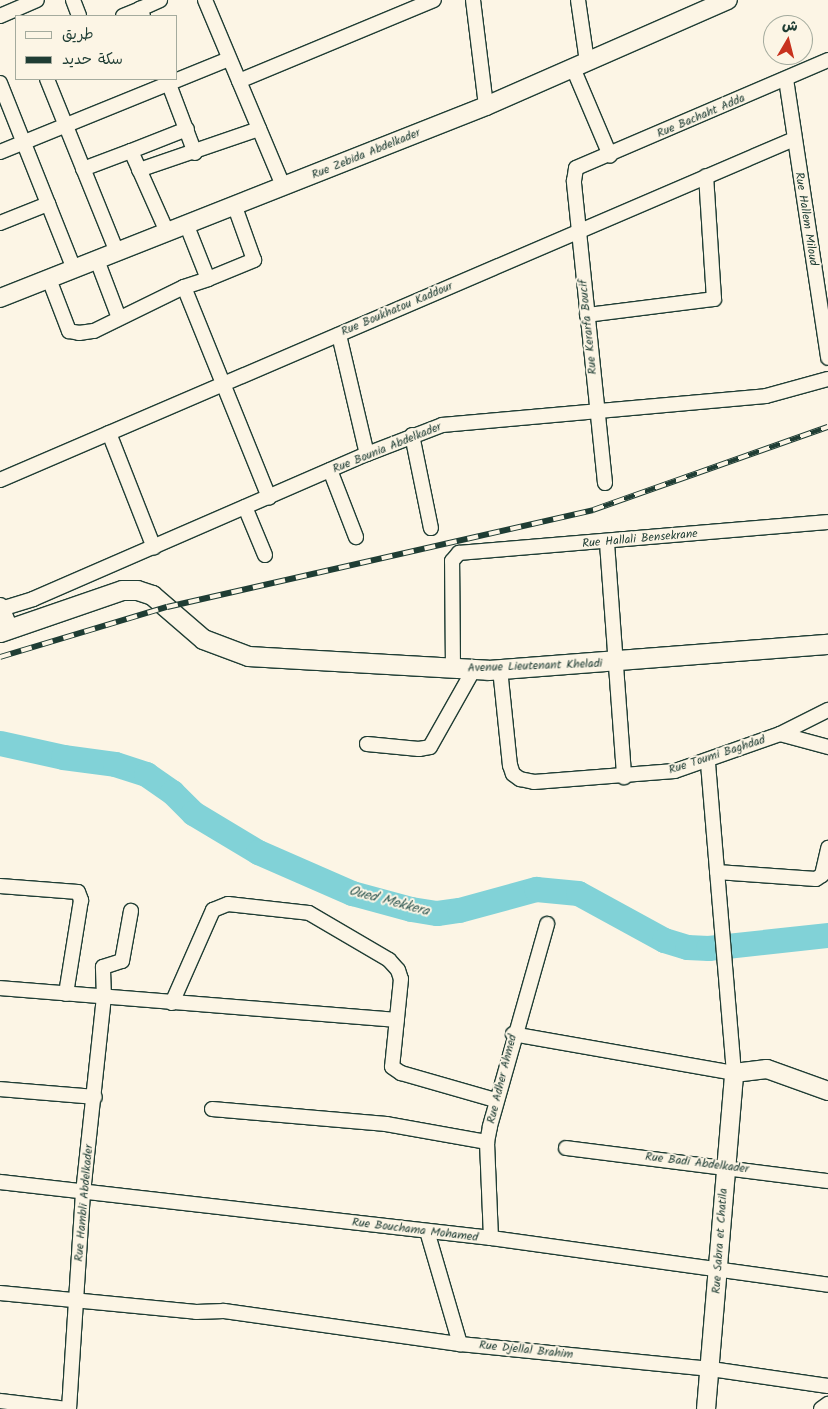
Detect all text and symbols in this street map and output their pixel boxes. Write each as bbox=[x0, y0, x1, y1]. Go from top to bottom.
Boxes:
text: ش bbox=[781, 14, 799, 38]
legend bbox=[15, 15, 178, 80]
north arrow bbox=[763, 15, 813, 65]
text: طريق bbox=[62, 23, 94, 47]
text: سكة حديد bbox=[62, 48, 123, 72]
street label: Rue Bachaht Adda bbox=[655, 91, 747, 141]
street label: Rue Zebida Abdelkader bbox=[310, 126, 422, 182]
street label: Rue Hallem Miloud bbox=[791, 171, 821, 267]
street label: Rue Boukhatou Kaddour bbox=[339, 279, 455, 339]
street label: Rue Kerarfa Boucif bbox=[576, 279, 600, 375]
street label: Rue Bounia Abdelkader bbox=[330, 420, 444, 476]
street label: Rue Hallali Bensekrane bbox=[582, 527, 698, 551]
street label: Avenue Lieutenant Kheladi bbox=[467, 656, 603, 676]
street label: Rue Toumi Baghdad bbox=[667, 733, 767, 777]
water label: Oued Mekkera bbox=[347, 882, 431, 920]
street label: Rue Adher Ahmed bbox=[484, 1033, 520, 1125]
street label: Rue Hambli Abdelkader bbox=[72, 1144, 96, 1262]
street label: Rue Badi Abdelkader bbox=[644, 1149, 750, 1177]
street label: Rue Sabra et Chatila bbox=[709, 1188, 731, 1294]
street label: Rue Bouchama Mohamed bbox=[351, 1215, 479, 1245]
street label: Rue Djellal Brahim bbox=[478, 1338, 574, 1362]

